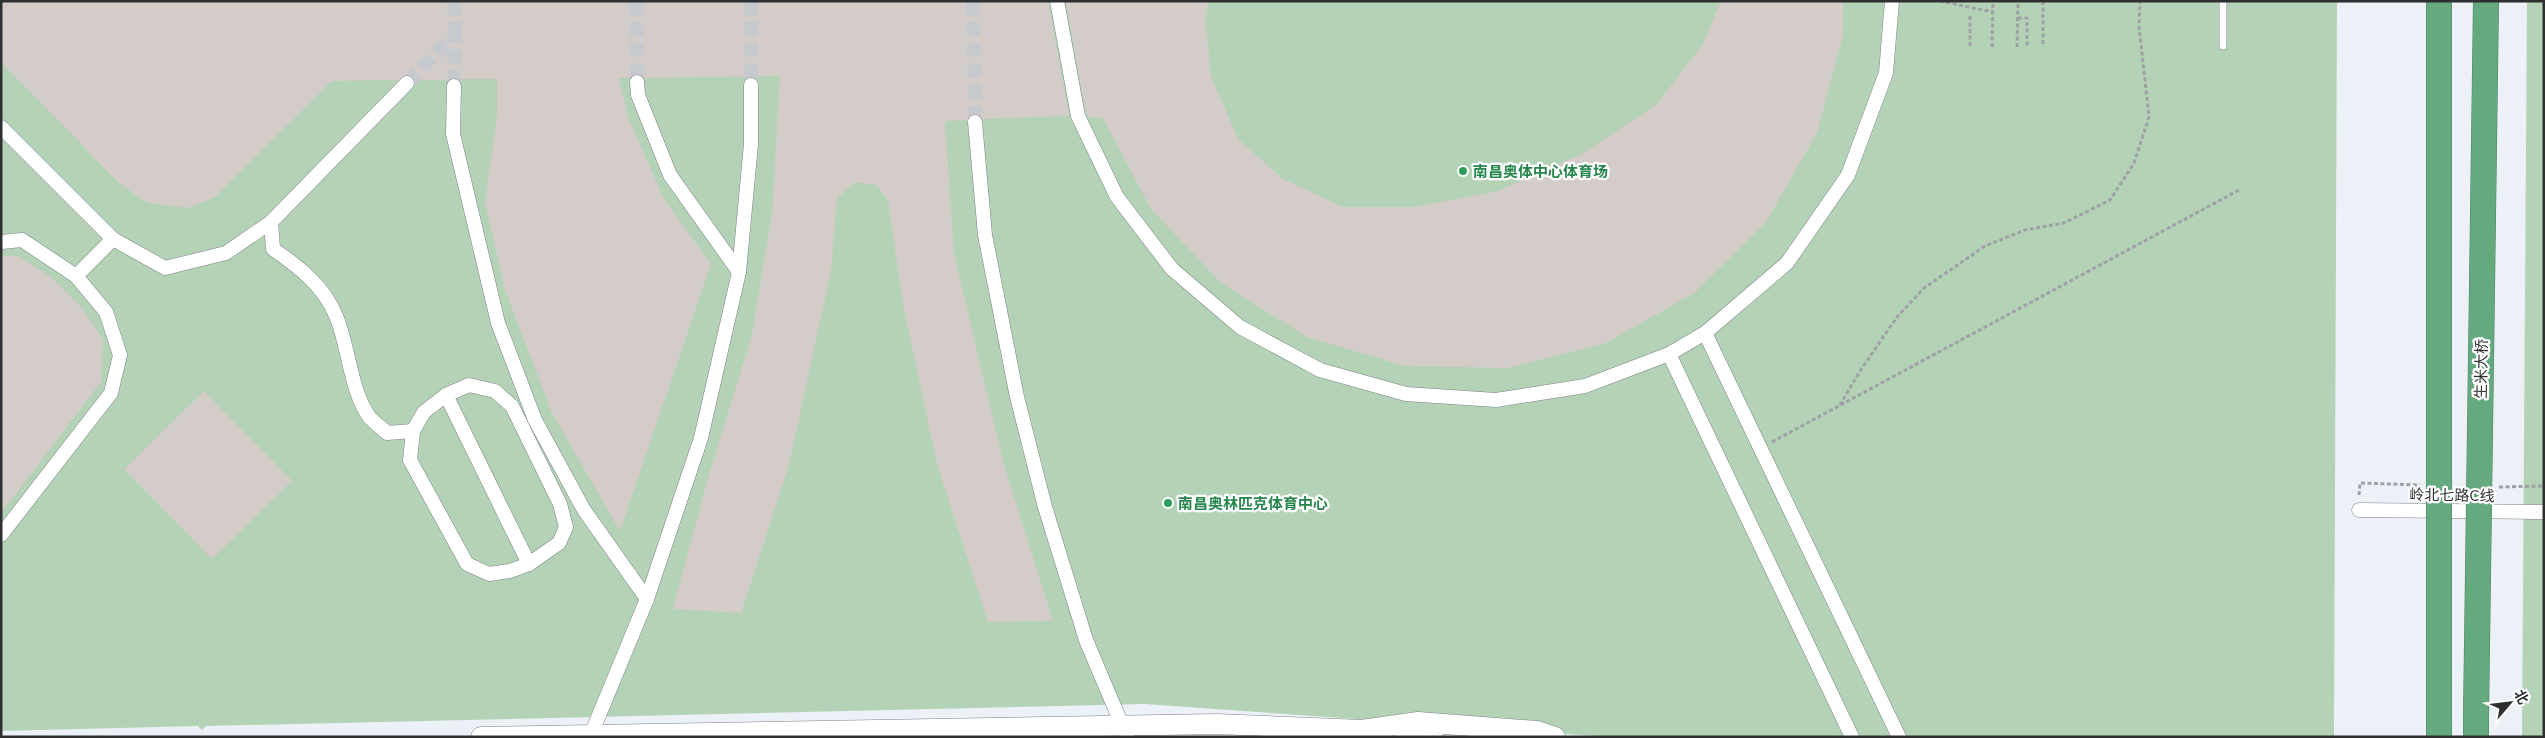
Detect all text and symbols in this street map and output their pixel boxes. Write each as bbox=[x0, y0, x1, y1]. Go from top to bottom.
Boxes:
place label: 南昌奥体中心体育场 bbox=[1473, 162, 1608, 181]
marker: 南昌奥体中心体育场 bbox=[1457, 165, 1469, 177]
street label: 生米大桥 bbox=[2471, 339, 2491, 399]
street label: 岭北七路C线 bbox=[2409, 485, 2495, 505]
place label: 南昌奥林匹克体育中心 bbox=[1178, 494, 1328, 513]
marker: 南昌奥林匹克体育中心 bbox=[1162, 497, 1174, 509]
north arrow bbox=[2485, 678, 2535, 728]
text: 北 bbox=[2510, 686, 2533, 707]

